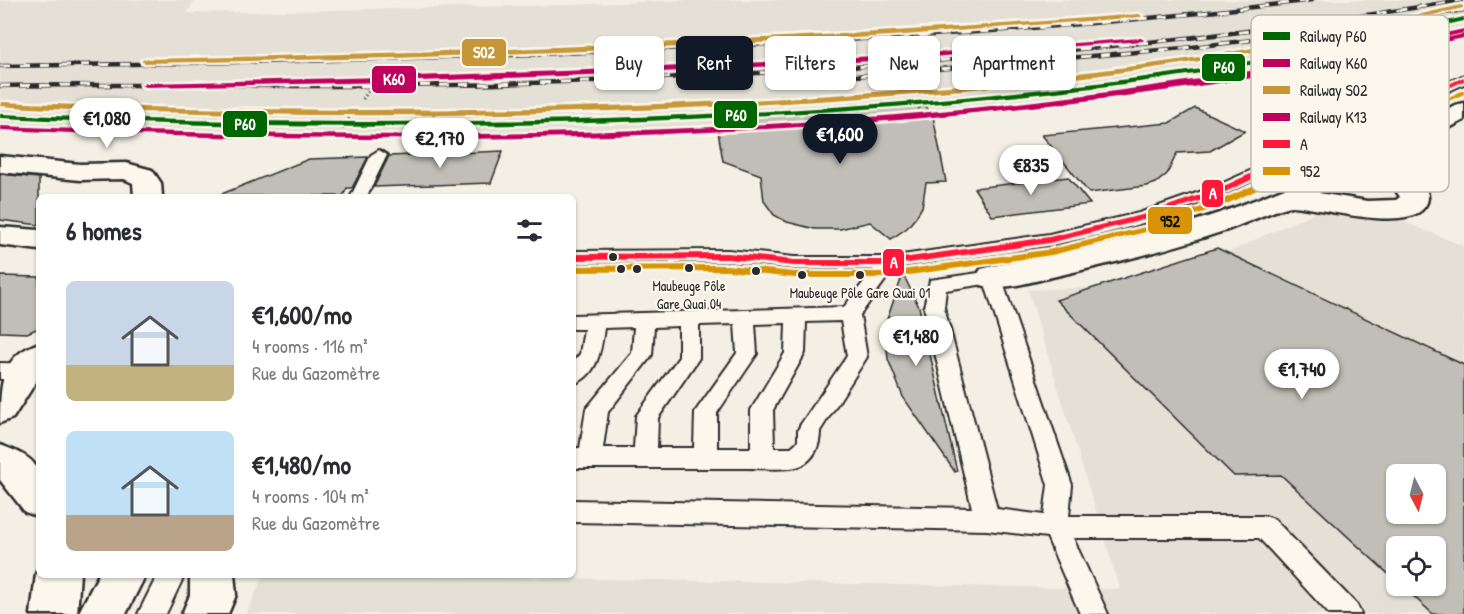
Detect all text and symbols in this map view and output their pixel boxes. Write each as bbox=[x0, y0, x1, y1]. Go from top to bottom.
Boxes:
legend bbox=[1251, 15, 1449, 192]
text: Railway P60 bbox=[1300, 25, 1367, 47]
chip: Buy bbox=[594, 36, 664, 90]
chip: Rent bbox=[676, 36, 753, 90]
chip: Filters bbox=[765, 36, 856, 90]
chip: New bbox=[868, 36, 940, 90]
chip: Apartment bbox=[952, 36, 1076, 90]
line badge: S02 bbox=[461, 38, 507, 67]
text: S02 bbox=[473, 41, 496, 63]
text: Railway K60 bbox=[1300, 52, 1367, 74]
line badge: P60 bbox=[1201, 53, 1246, 82]
text: P60 bbox=[1213, 56, 1235, 78]
line badge: K60 bbox=[371, 65, 417, 94]
text: K60 bbox=[383, 68, 405, 90]
text: Railway S02 bbox=[1300, 79, 1368, 101]
pin: €1,080 bbox=[58, 98, 156, 149]
line badge: P60 bbox=[713, 100, 758, 129]
text: €1,080 bbox=[83, 104, 131, 131]
text: P60 bbox=[725, 104, 747, 126]
text: Railway K13 bbox=[1300, 106, 1367, 128]
line badge: P60 bbox=[222, 110, 268, 138]
text: P60 bbox=[234, 113, 256, 135]
pin: €1,600 bbox=[791, 114, 889, 165]
pin: €2,170 bbox=[391, 118, 489, 169]
text: €1,600 bbox=[817, 120, 863, 147]
text: €2,170 bbox=[415, 124, 465, 151]
text: A bbox=[1300, 133, 1308, 155]
pin: €835 bbox=[995, 145, 1067, 196]
text: €835 bbox=[1013, 151, 1049, 178]
text: 952 bbox=[1300, 160, 1321, 182]
line badge: A bbox=[1201, 179, 1224, 208]
text: A bbox=[1209, 182, 1217, 204]
line badge: 952 bbox=[1147, 206, 1193, 235]
text: 952 bbox=[1160, 210, 1181, 232]
text: 6 homes bbox=[66, 213, 142, 248]
icon: filters bbox=[513, 214, 546, 247]
line badge: A bbox=[882, 248, 905, 277]
unlabelled marker bbox=[607, 251, 619, 263]
text: A bbox=[890, 251, 898, 273]
marker: Maubeuge Pôle Gare Quai 04 bbox=[683, 262, 695, 274]
unlabelled marker bbox=[615, 263, 627, 275]
unlabelled marker bbox=[631, 263, 643, 275]
unlabelled marker bbox=[750, 265, 762, 277]
unlabelled marker bbox=[796, 269, 808, 281]
marker: Maubeuge Pôle Gare Quai 01 bbox=[854, 269, 866, 281]
place label: Maubeuge Pôle Gare Quai 04 bbox=[652, 276, 726, 313]
place label: Maubeuge Pôle Gare Quai 01 bbox=[790, 283, 930, 303]
text: €1,600/mo bbox=[252, 297, 352, 332]
icon: home bbox=[114, 305, 186, 377]
pin: €1,480 bbox=[867, 316, 965, 367]
text: €1,480 bbox=[893, 322, 939, 349]
text: 4 rooms · 116 m² bbox=[252, 332, 368, 359]
pin: €1,740 bbox=[1253, 349, 1351, 400]
text: €1,740 bbox=[1278, 355, 1326, 382]
text: Rue du Gazomètre bbox=[252, 359, 380, 386]
text: €1,480/mo bbox=[252, 447, 351, 482]
icon: home bbox=[114, 455, 186, 527]
north arrow bbox=[1386, 464, 1446, 524]
map controls bbox=[1386, 464, 1446, 596]
text: 4 rooms · 104 m² bbox=[252, 482, 369, 509]
text: Rue du Gazomètre bbox=[252, 509, 380, 536]
button: locate bbox=[1386, 536, 1446, 596]

